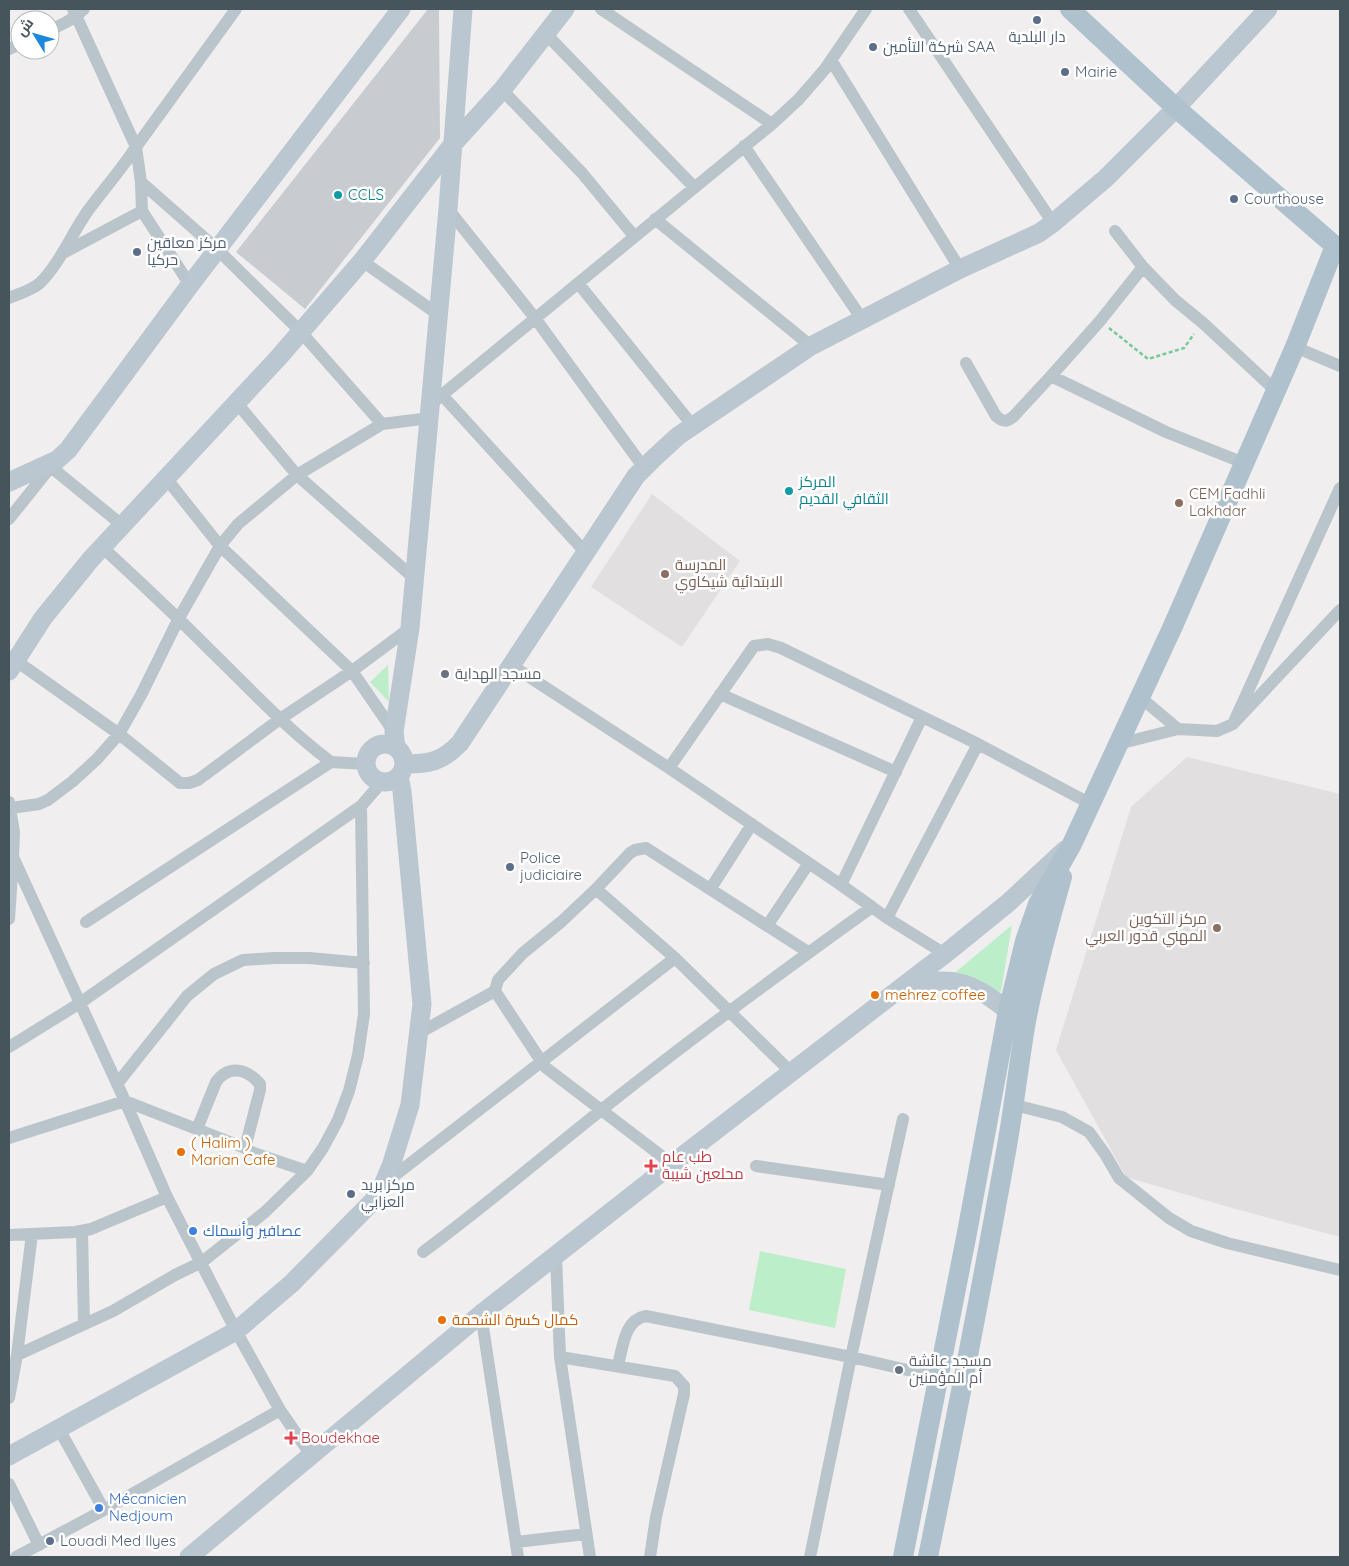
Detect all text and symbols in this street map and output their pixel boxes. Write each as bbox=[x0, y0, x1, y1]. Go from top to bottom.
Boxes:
north arrow bbox=[10, 10, 60, 60]
marker: دار البلدية bbox=[1031, 14, 1043, 26]
text: ش bbox=[12, 15, 37, 40]
place label: دار البلدية bbox=[1008, 27, 1066, 46]
place label: شركة التأمين SAA bbox=[883, 37, 996, 57]
marker: شركة التأمين SAA bbox=[867, 41, 879, 53]
place label: Mairie bbox=[1075, 62, 1117, 81]
marker: Mairie bbox=[1059, 66, 1071, 78]
place label: CCLS bbox=[348, 185, 384, 204]
marker: CCLS bbox=[332, 189, 344, 201]
place label: Courthouse bbox=[1244, 189, 1324, 208]
marker: Courthouse bbox=[1228, 193, 1240, 205]
place label: مركز معاقين حركيا bbox=[147, 233, 227, 269]
marker: مركز معاقين حركيا bbox=[131, 246, 143, 258]
place label: المركز الثقافي القديم bbox=[798, 472, 889, 511]
place label: CEM Fadhli Lakhdar bbox=[1189, 484, 1265, 520]
marker: المركز الثقافي القديم bbox=[783, 485, 795, 497]
marker: CEM Fadhli Lakhdar bbox=[1173, 497, 1185, 509]
place label: المدرسة الابتدائية شيكاوي bbox=[675, 555, 783, 594]
marker: المدرسة الابتدائية شيكاوي bbox=[659, 568, 671, 580]
place label: مسجد الهداية bbox=[455, 664, 542, 684]
marker: مسجد الهداية bbox=[439, 668, 451, 680]
place label: Police judiciaire bbox=[519, 848, 582, 884]
marker: Police judiciaire bbox=[504, 861, 516, 873]
place label: مركز التكوين المهني قدور العربي bbox=[1085, 909, 1207, 948]
marker: مركز التكوين المهني قدور العربي bbox=[1211, 922, 1223, 934]
place label: mehrez coffee bbox=[885, 985, 985, 1004]
marker: mehrez coffee bbox=[869, 989, 881, 1001]
place label: ( Halim ) Marian Cafe bbox=[191, 1133, 276, 1169]
marker: ( Halim ) Marian Cafe bbox=[175, 1146, 187, 1158]
place label: طب عام محلعين شيبة bbox=[662, 1147, 744, 1184]
marker: طب عام محلعين شيبة bbox=[644, 1159, 658, 1173]
place label: مركز بريد العزابي bbox=[361, 1175, 415, 1214]
marker: مركز بريد العزابي bbox=[345, 1188, 357, 1200]
place label: عصافير وأسماك bbox=[203, 1221, 302, 1240]
marker: عصافير وأسماك bbox=[187, 1225, 199, 1237]
place label: كمال كسرة الشحمة bbox=[452, 1310, 578, 1329]
marker: كمال كسرة الشحمة bbox=[436, 1314, 448, 1326]
place label: مسجد عائشة أم المؤمنين bbox=[909, 1351, 992, 1388]
marker: مسجد عائشة أم المؤمنين bbox=[893, 1364, 905, 1376]
place label: Boudekhae bbox=[301, 1428, 380, 1447]
marker: Boudekhae bbox=[285, 1432, 297, 1444]
place label: Mécanicien Nedjoum bbox=[109, 1489, 187, 1525]
marker: Mécanicien Nedjoum bbox=[93, 1502, 105, 1514]
place label: Louadi Med Ilyes bbox=[60, 1531, 176, 1550]
marker: Louadi Med Ilyes bbox=[44, 1535, 56, 1547]

